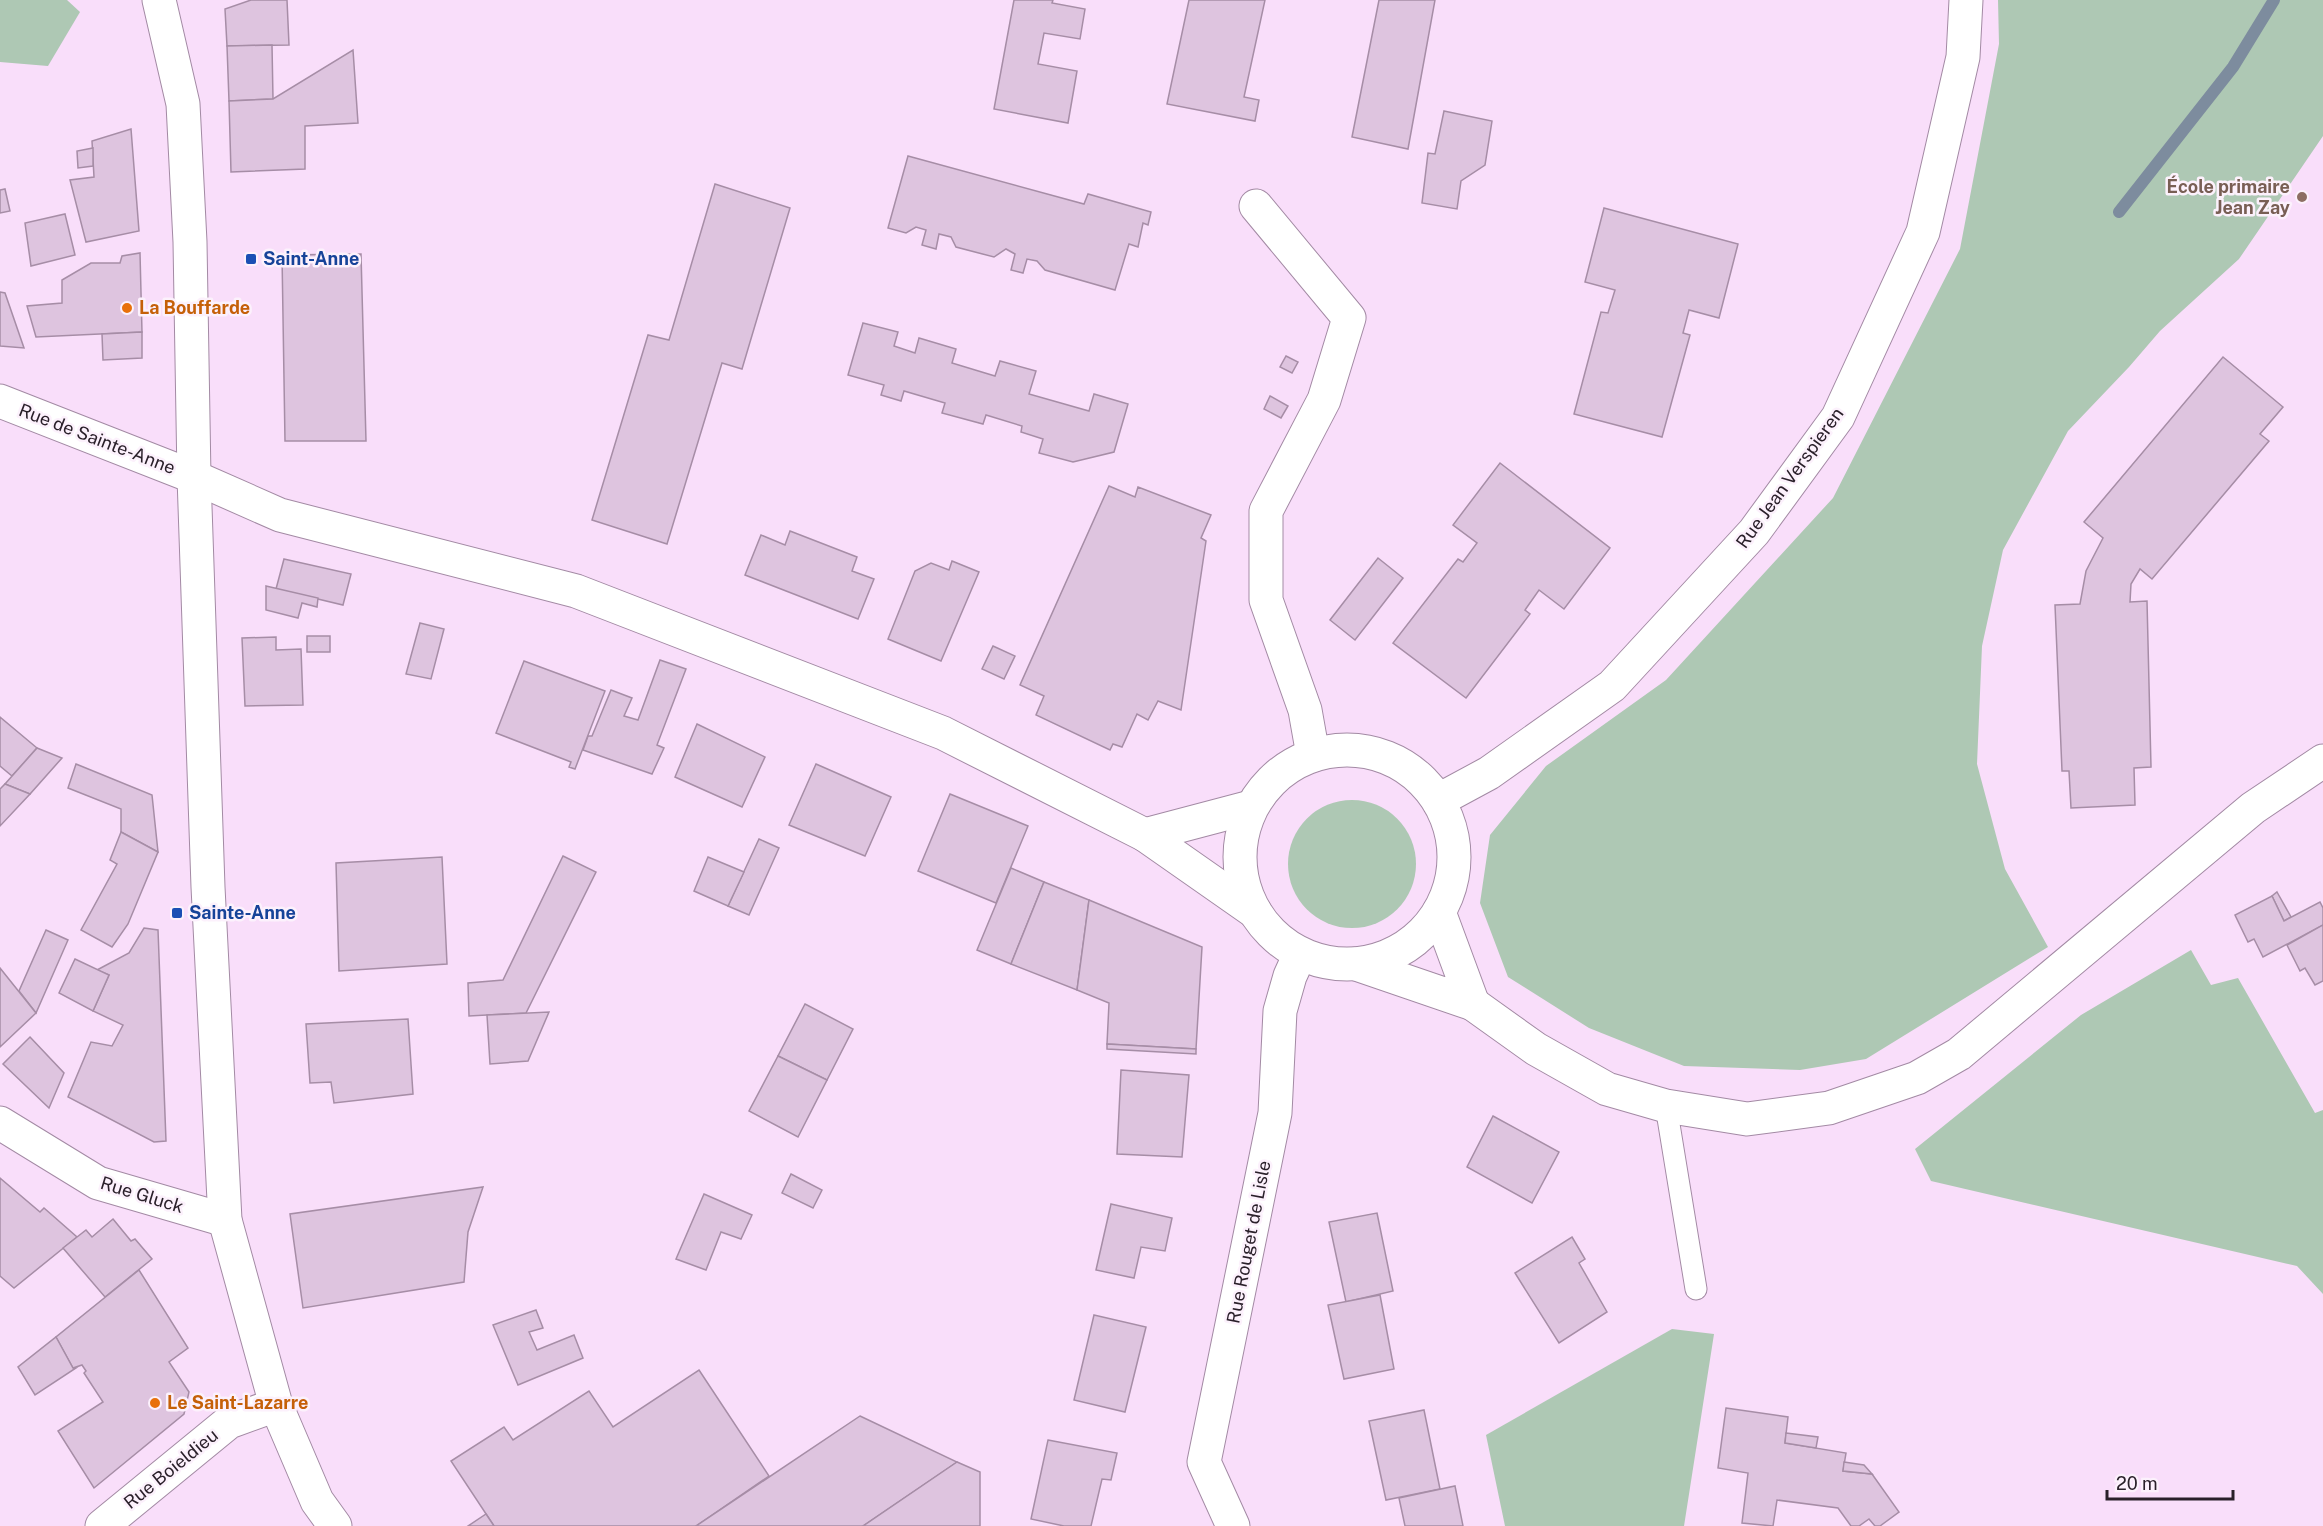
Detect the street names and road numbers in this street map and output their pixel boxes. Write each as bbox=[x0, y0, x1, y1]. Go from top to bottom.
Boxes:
street label: Rue de Sainte-Anne bbox=[16, 399, 178, 478]
street label: Rue Jean Verspieren bbox=[1732, 403, 1848, 552]
street label: Rue Rouget de Lisle bbox=[1222, 1159, 1275, 1325]
street label: Rue Gluck bbox=[98, 1172, 186, 1217]
street label: Rue Boieldieu bbox=[119, 1424, 222, 1513]

